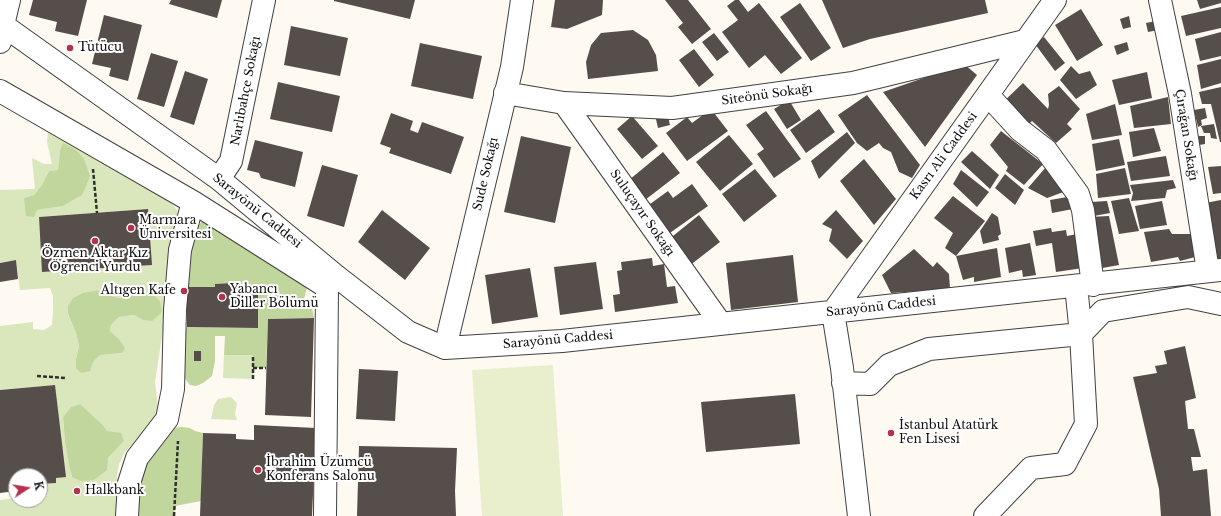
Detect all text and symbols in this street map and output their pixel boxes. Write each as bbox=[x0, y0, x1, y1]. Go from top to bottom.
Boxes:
street label: Narlıbahçe Sokağı bbox=[228, 35, 264, 147]
place label: Tütücu bbox=[78, 41, 122, 55]
marker: Tütücu bbox=[65, 43, 75, 53]
street label: Siteönü Sokağı bbox=[721, 81, 813, 109]
street label: Çırağan Sokağı bbox=[1172, 88, 1200, 182]
street label: Kasrı Ali Caddesi bbox=[908, 110, 980, 202]
street label: Sude Sokağı bbox=[471, 136, 501, 212]
street label: Suluçayır Sokağı bbox=[607, 167, 677, 259]
street label: Sarayönü Caddesi bbox=[210, 171, 304, 251]
place label: Marmara Üniversitesi bbox=[139, 214, 211, 242]
marker: Marmara Üniversitesi bbox=[126, 223, 136, 233]
marker: Özmen Aktar Kız Öğrenci Yurdu bbox=[90, 236, 100, 246]
place label: Özmen Aktar Kız Öğrenci Yurdu bbox=[42, 247, 148, 275]
place label: Yabancı Diller Bölümü bbox=[230, 283, 318, 311]
place label: Altıgen Kafe bbox=[101, 284, 176, 298]
marker: Altıgen Kafe bbox=[179, 286, 189, 296]
marker: Yabancı Diller Bölümü bbox=[217, 292, 227, 302]
street label: Sarayönü Caddesi bbox=[825, 294, 937, 320]
street label: Sarayönü Caddesi bbox=[502, 328, 614, 352]
place label: İstanbul Atatürk Fen Lisesi bbox=[899, 419, 998, 447]
marker: İstanbul Atatürk Fen Lisesi bbox=[886, 428, 896, 438]
place label: İbrahim Üzümcü Konferans Salonu bbox=[266, 456, 375, 484]
marker: İbrahim Üzümcü Konferans Salonu bbox=[253, 465, 263, 475]
north arrow bbox=[8, 468, 48, 508]
text: K bbox=[31, 480, 47, 492]
place label: Halkbank bbox=[85, 484, 144, 498]
marker: Halkbank bbox=[72, 486, 82, 496]

